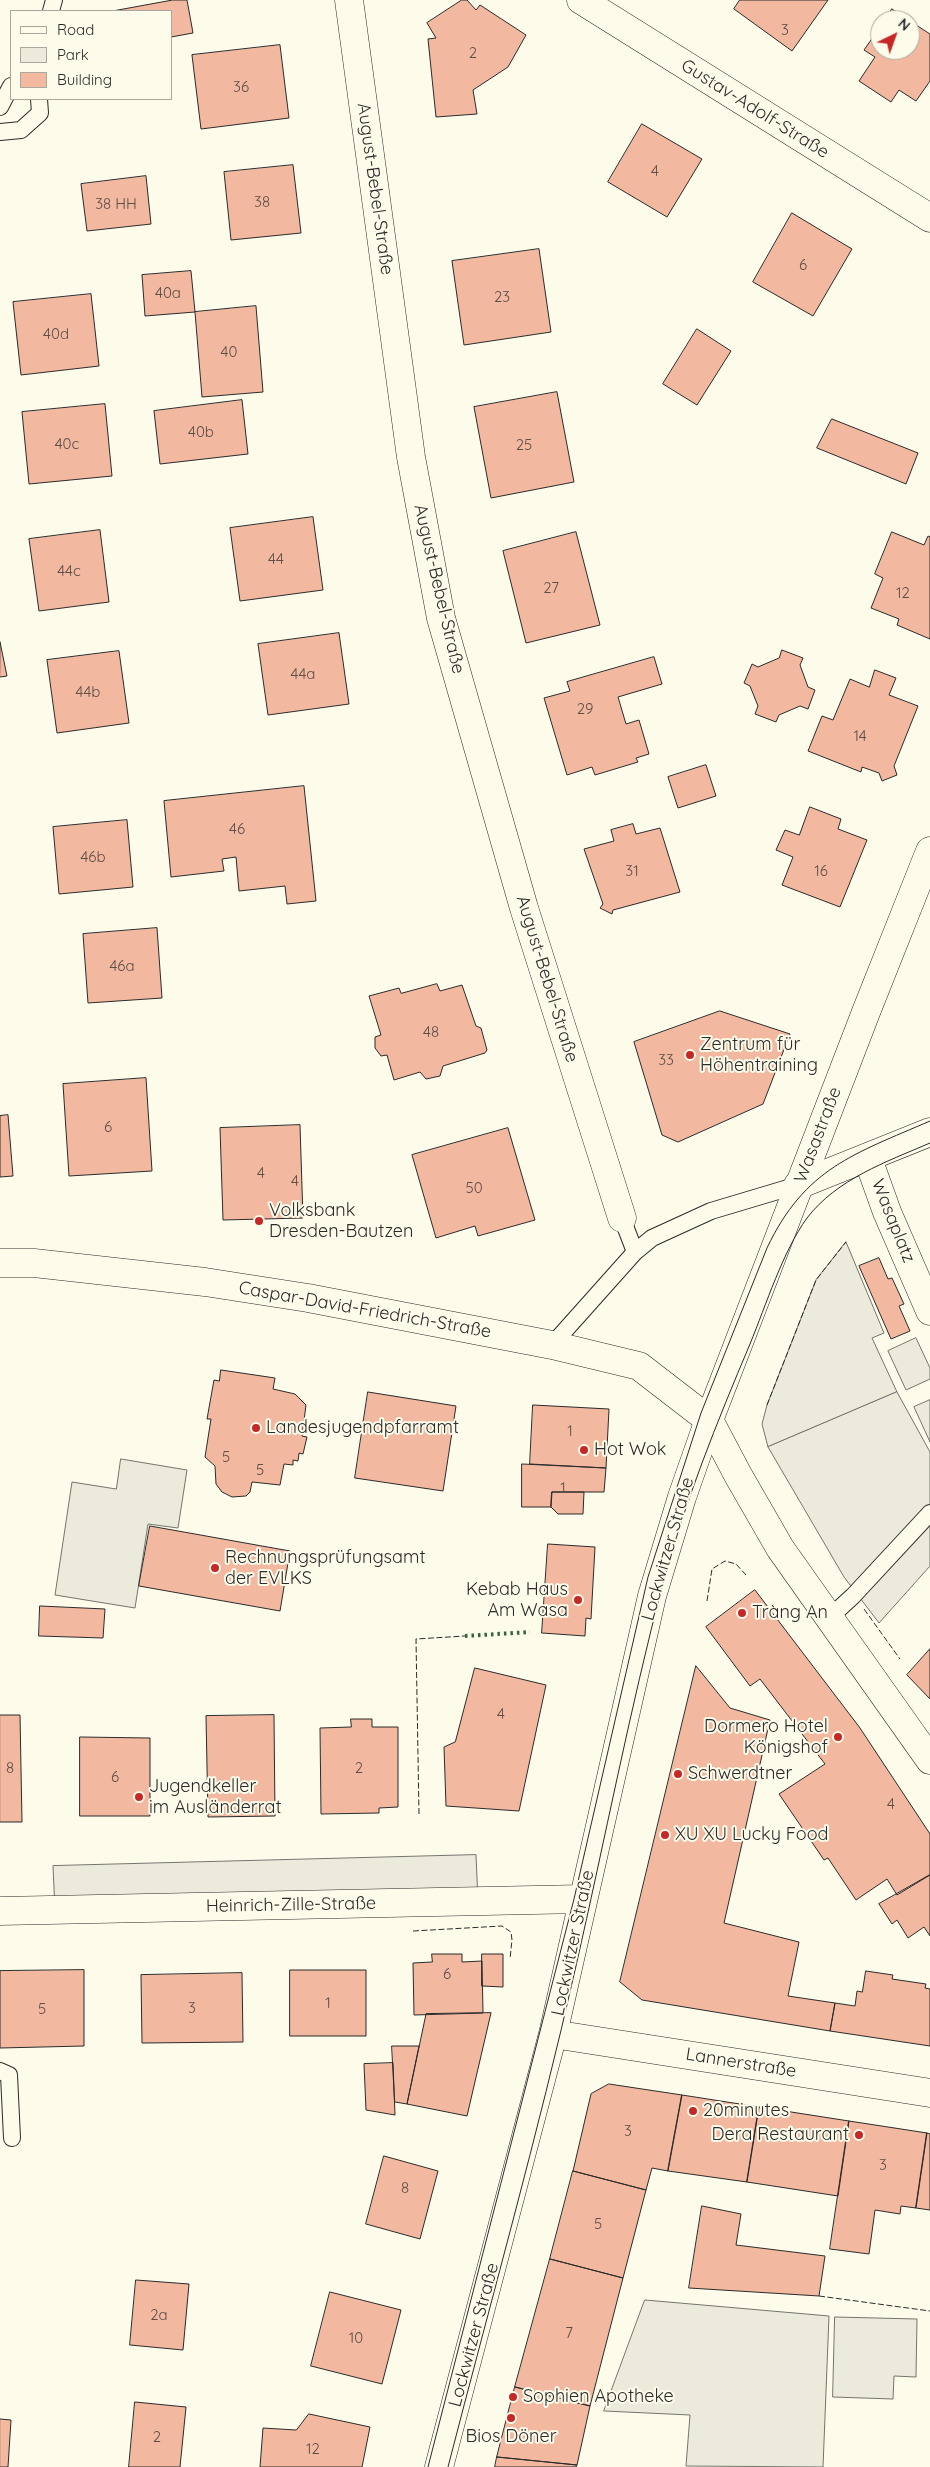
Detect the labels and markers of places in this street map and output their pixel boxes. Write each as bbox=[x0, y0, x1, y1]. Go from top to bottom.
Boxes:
place label: Zentrum für Höhentraining bbox=[700, 1034, 818, 1076]
marker: Zentrum für Höhentraining bbox=[684, 1049, 696, 1061]
place label: Volksbank Dresden-Bautzen bbox=[269, 1200, 413, 1242]
marker: Volksbank Dresden-Bautzen bbox=[253, 1215, 265, 1227]
place label: Landesjugendpfarramt bbox=[266, 1417, 459, 1439]
marker: Landesjugendpfarramt bbox=[250, 1422, 262, 1434]
place label: Hot Wok bbox=[594, 1439, 666, 1461]
marker: Hot Wok bbox=[578, 1444, 590, 1456]
place label: Rechnungsprüfungsamt der EVLKS bbox=[225, 1547, 426, 1590]
marker: Rechnungsprüfungsamt der EVLKS bbox=[209, 1562, 221, 1574]
place label: Kebab Haus Am Wasa bbox=[466, 1579, 568, 1622]
marker: Kebab Haus Am Wasa bbox=[572, 1594, 584, 1606]
place label: Tràng An bbox=[752, 1602, 828, 1624]
marker: Tràng An bbox=[736, 1607, 748, 1619]
place label: Dormero Hotel Königshof bbox=[704, 1716, 828, 1758]
marker: Dormero Hotel Königshof bbox=[832, 1731, 844, 1743]
place label: Schwerdtner bbox=[688, 1763, 792, 1785]
marker: Schwerdtner bbox=[672, 1768, 684, 1780]
place label: Jugendkeller im Ausländerrat bbox=[149, 1776, 282, 1818]
marker: Jugendkeller im Ausländerrat bbox=[133, 1791, 145, 1803]
place label: XU XU Lucky Food bbox=[675, 1824, 828, 1846]
marker: XU XU Lucky Food bbox=[659, 1829, 671, 1841]
place label: 20minutes bbox=[703, 2100, 789, 2122]
marker: 20minutes bbox=[687, 2105, 699, 2117]
place label: Dera Restaurant bbox=[711, 2124, 849, 2146]
marker: Dera Restaurant bbox=[853, 2129, 865, 2141]
place label: Sophien Apotheke bbox=[523, 2386, 674, 2408]
marker: Sophien Apotheke bbox=[507, 2391, 519, 2403]
marker: Bios Döner bbox=[505, 2412, 517, 2424]
place label: Bios Döner bbox=[465, 2426, 557, 2448]

